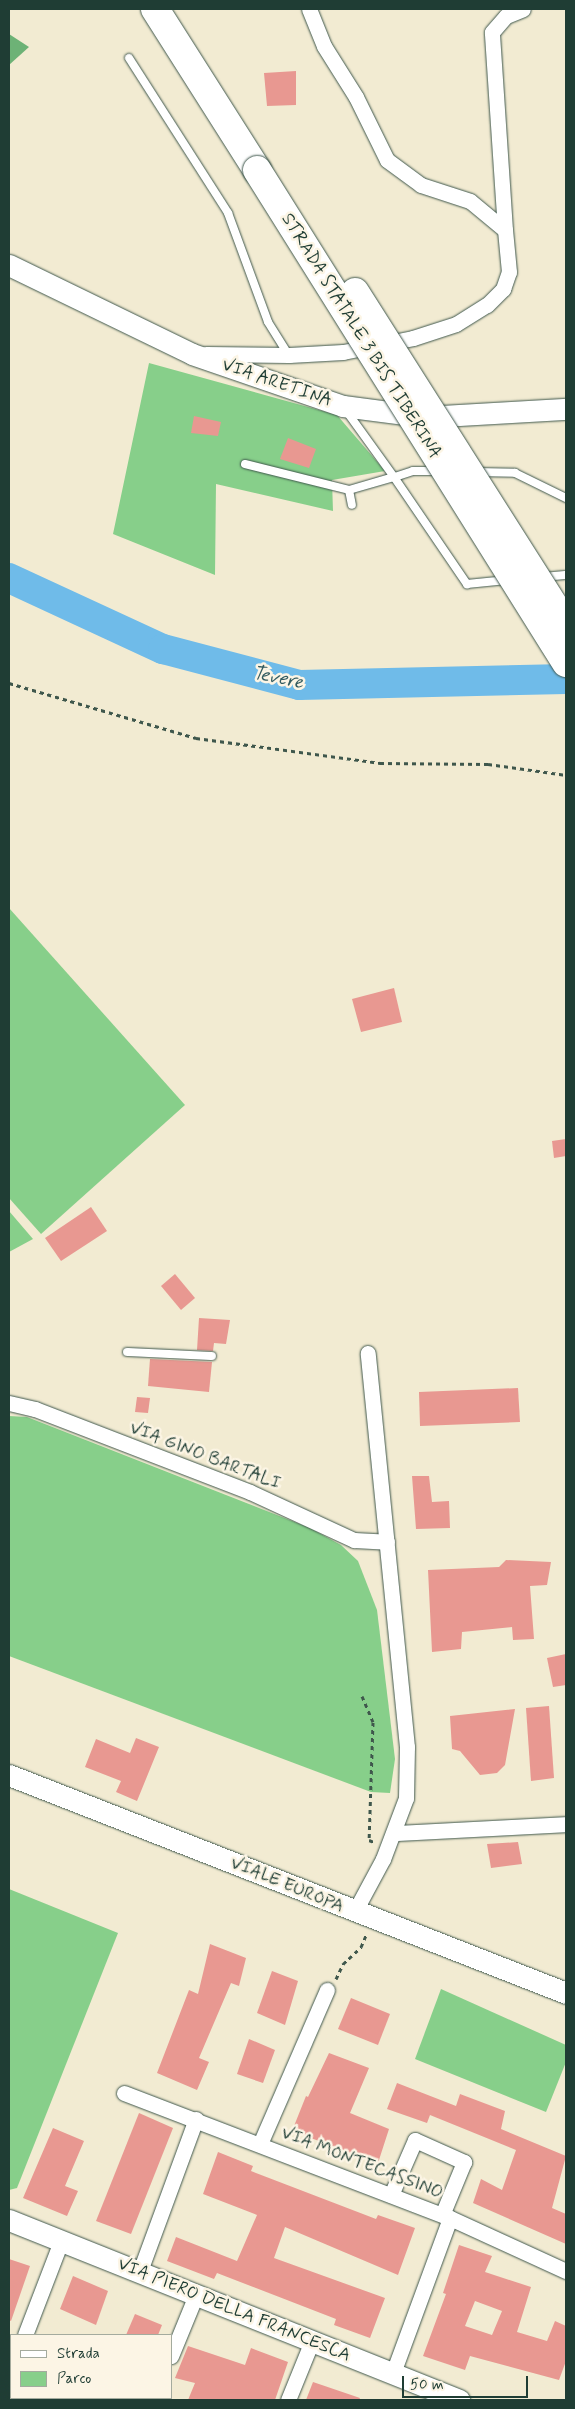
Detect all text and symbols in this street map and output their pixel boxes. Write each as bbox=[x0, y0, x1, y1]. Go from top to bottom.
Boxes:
street label: STRADA STATALE 3 BIS TIBERINA bbox=[276, 209, 446, 463]
street label: VIA ARETINA bbox=[220, 354, 334, 412]
water label: Tevere bbox=[251, 662, 305, 694]
street label: VIA GINO BARTALI bbox=[127, 1417, 283, 1495]
street label: VIALE EUROPA bbox=[227, 1852, 347, 1918]
street label: VIA MONTECASSINO bbox=[275, 2121, 449, 2205]
street label: VIA PIERO DELLA FRANCESCA bbox=[111, 2252, 357, 2368]
legend bbox=[10, 2334, 172, 2399]
text: Strada bbox=[57, 2344, 100, 2364]
scale bar bbox=[405, 2366, 531, 2398]
text: Parco bbox=[57, 2369, 91, 2389]
text: 50 m bbox=[410, 2375, 444, 2395]

